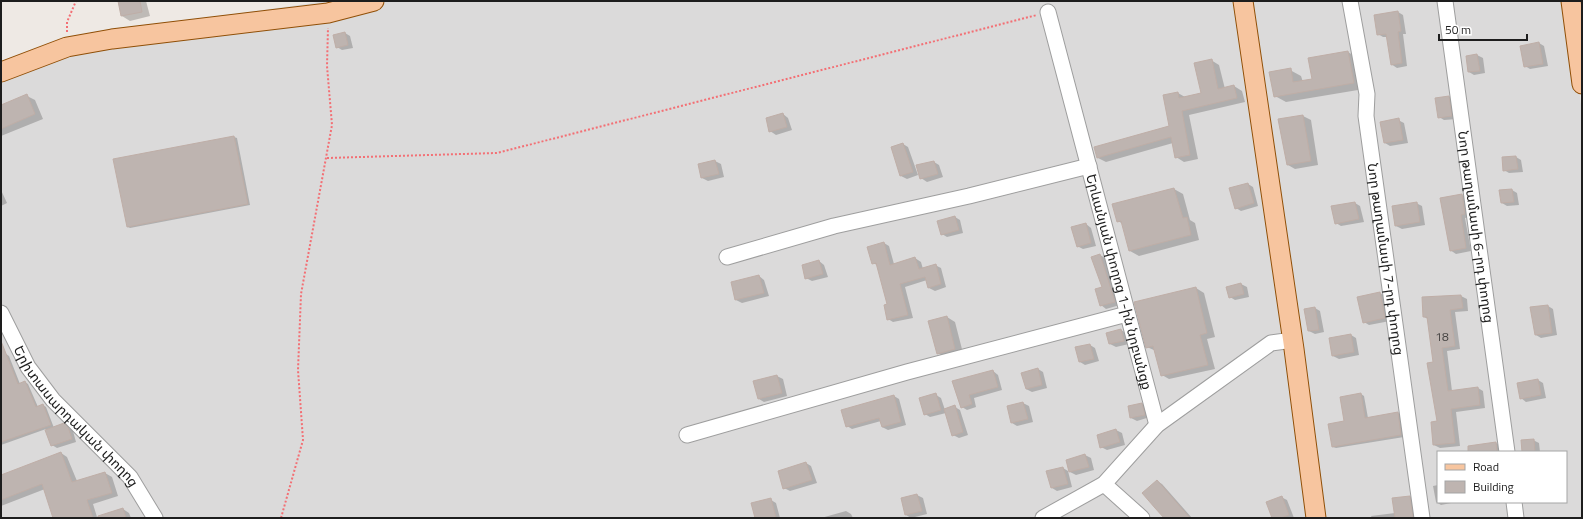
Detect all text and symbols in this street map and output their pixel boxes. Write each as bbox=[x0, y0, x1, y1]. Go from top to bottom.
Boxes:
scale bar bbox=[1439, 16, 1527, 42]
text: 50 m bbox=[1445, 20, 1471, 39]
street label: Նոր թաղամասի 6-րդ փողոց bbox=[1453, 129, 1500, 324]
street label: Նոր թաղամասի 7-րդ փողոց bbox=[1363, 162, 1410, 356]
street label: Երևանյան փողոց 1-ին նրբանցք bbox=[1081, 171, 1158, 392]
house number: 18 bbox=[1435, 327, 1449, 346]
street label: Երիտասարդական փողոց bbox=[9, 342, 144, 491]
legend bbox=[1437, 451, 1567, 503]
text: Road bbox=[1473, 457, 1499, 476]
text: Building bbox=[1473, 477, 1514, 496]

